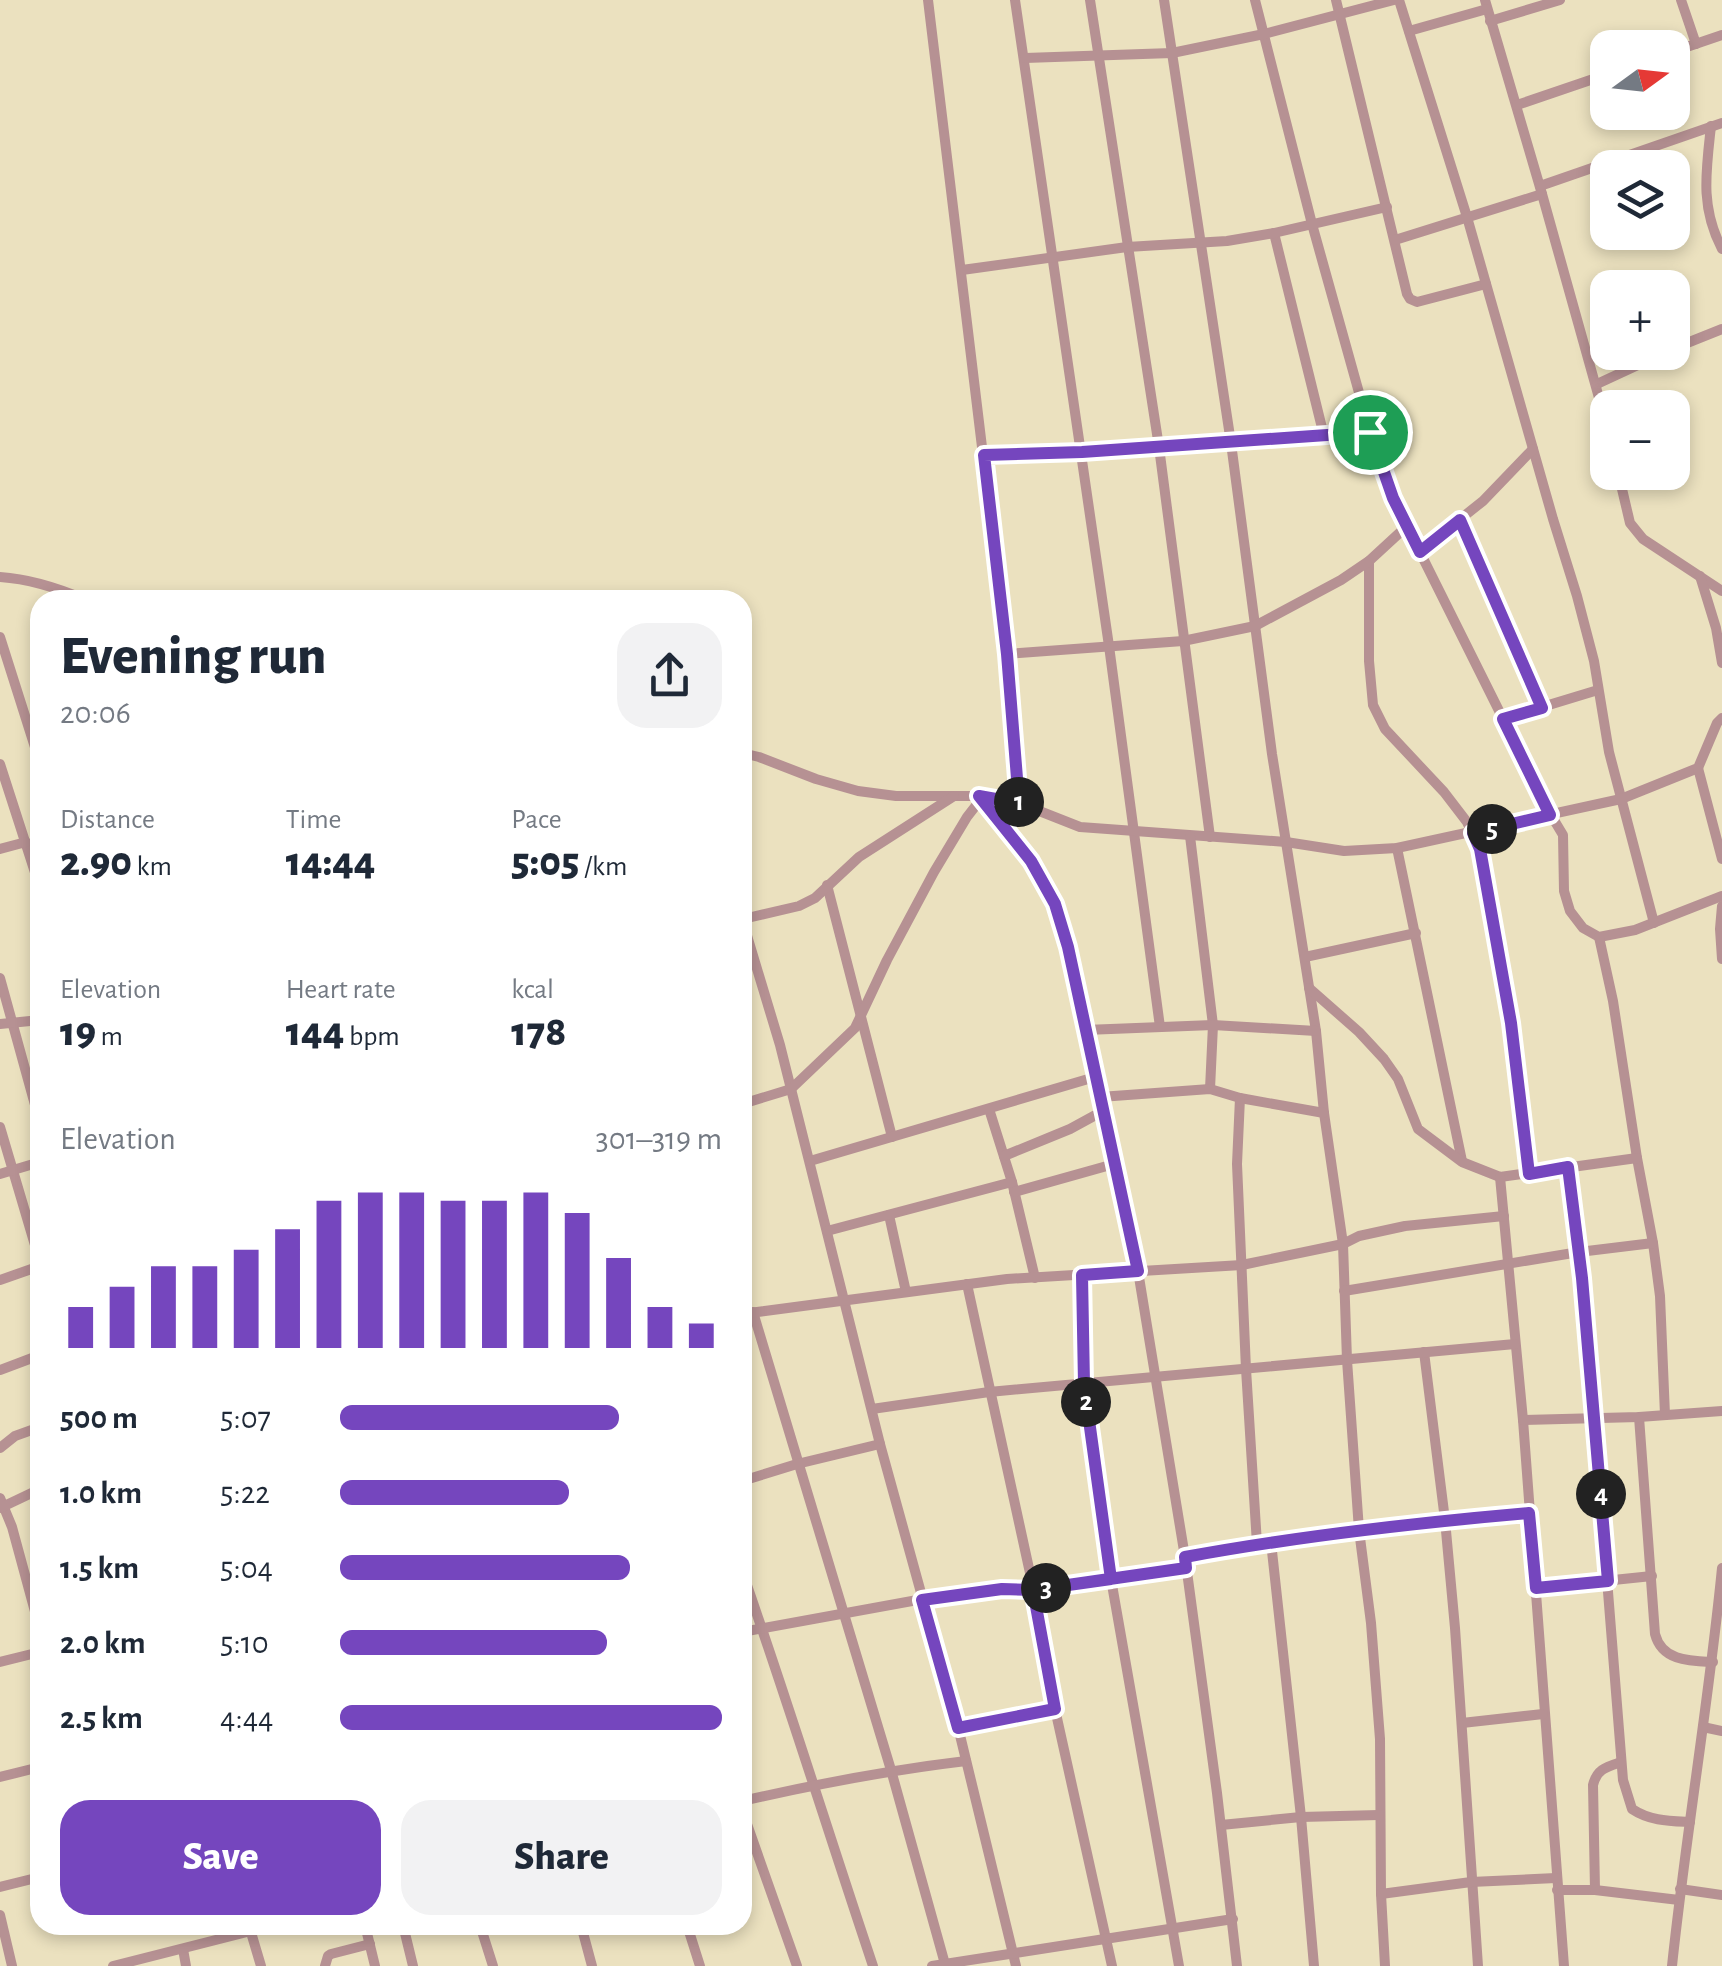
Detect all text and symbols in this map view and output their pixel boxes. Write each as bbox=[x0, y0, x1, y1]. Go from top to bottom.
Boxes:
north arrow bbox=[1590, 30, 1690, 130]
map controls bbox=[1590, 30, 1690, 490]
button: layers bbox=[1590, 150, 1690, 250]
button: + bbox=[1590, 270, 1690, 370]
pin bbox=[1328, 390, 1413, 475]
button: − bbox=[1590, 390, 1690, 490]
icon: arrive bbox=[1343, 405, 1398, 460]
button: share bbox=[617, 623, 722, 728]
text: Evening run bbox=[60, 629, 326, 684]
text: 20:06 bbox=[60, 697, 131, 729]
pin: 1 bbox=[994, 777, 1044, 827]
text: 1 bbox=[1014, 788, 1024, 816]
pin: 5 bbox=[1467, 804, 1517, 854]
text: Distance bbox=[60, 806, 155, 834]
text: Time bbox=[286, 806, 341, 834]
text: Pace bbox=[511, 806, 562, 834]
text: 5 bbox=[1486, 815, 1498, 843]
text: 2.90 bbox=[60, 841, 132, 883]
text: 14:44 bbox=[286, 841, 375, 883]
text: 5:05 bbox=[511, 841, 579, 883]
text: km bbox=[132, 853, 172, 881]
text: /km bbox=[579, 853, 627, 881]
text: Elevation bbox=[60, 976, 161, 1004]
text: Heart rate bbox=[286, 976, 396, 1004]
text: kcal bbox=[511, 976, 554, 1004]
text: 19 bbox=[60, 1011, 96, 1053]
text: 144 bbox=[286, 1011, 344, 1053]
text: 178 bbox=[511, 1011, 566, 1053]
text: m bbox=[96, 1023, 123, 1051]
text: bpm bbox=[344, 1023, 400, 1051]
text: Elevation bbox=[60, 1123, 176, 1155]
text: 301–319 m bbox=[596, 1123, 722, 1155]
pin: 2 bbox=[1061, 1377, 1111, 1427]
text: 2 bbox=[1079, 1388, 1093, 1416]
text: 500 m bbox=[60, 1402, 138, 1434]
text: 5:07 bbox=[220, 1402, 271, 1434]
pin: 4 bbox=[1576, 1469, 1626, 1519]
text: 1.0 km bbox=[60, 1477, 142, 1509]
text: 5:22 bbox=[220, 1477, 270, 1509]
text: 4 bbox=[1594, 1480, 1608, 1508]
text: 1.5 km bbox=[60, 1552, 139, 1584]
text: 5:04 bbox=[220, 1552, 273, 1584]
pin: 3 bbox=[1021, 1563, 1071, 1613]
text: 3 bbox=[1040, 1574, 1052, 1602]
text: 2.0 km bbox=[60, 1627, 146, 1659]
text: 5:10 bbox=[220, 1627, 269, 1659]
text: 2.5 km bbox=[60, 1702, 143, 1734]
text: 4:44 bbox=[220, 1702, 274, 1734]
button: Save bbox=[60, 1800, 381, 1915]
button: Share bbox=[401, 1800, 722, 1915]

